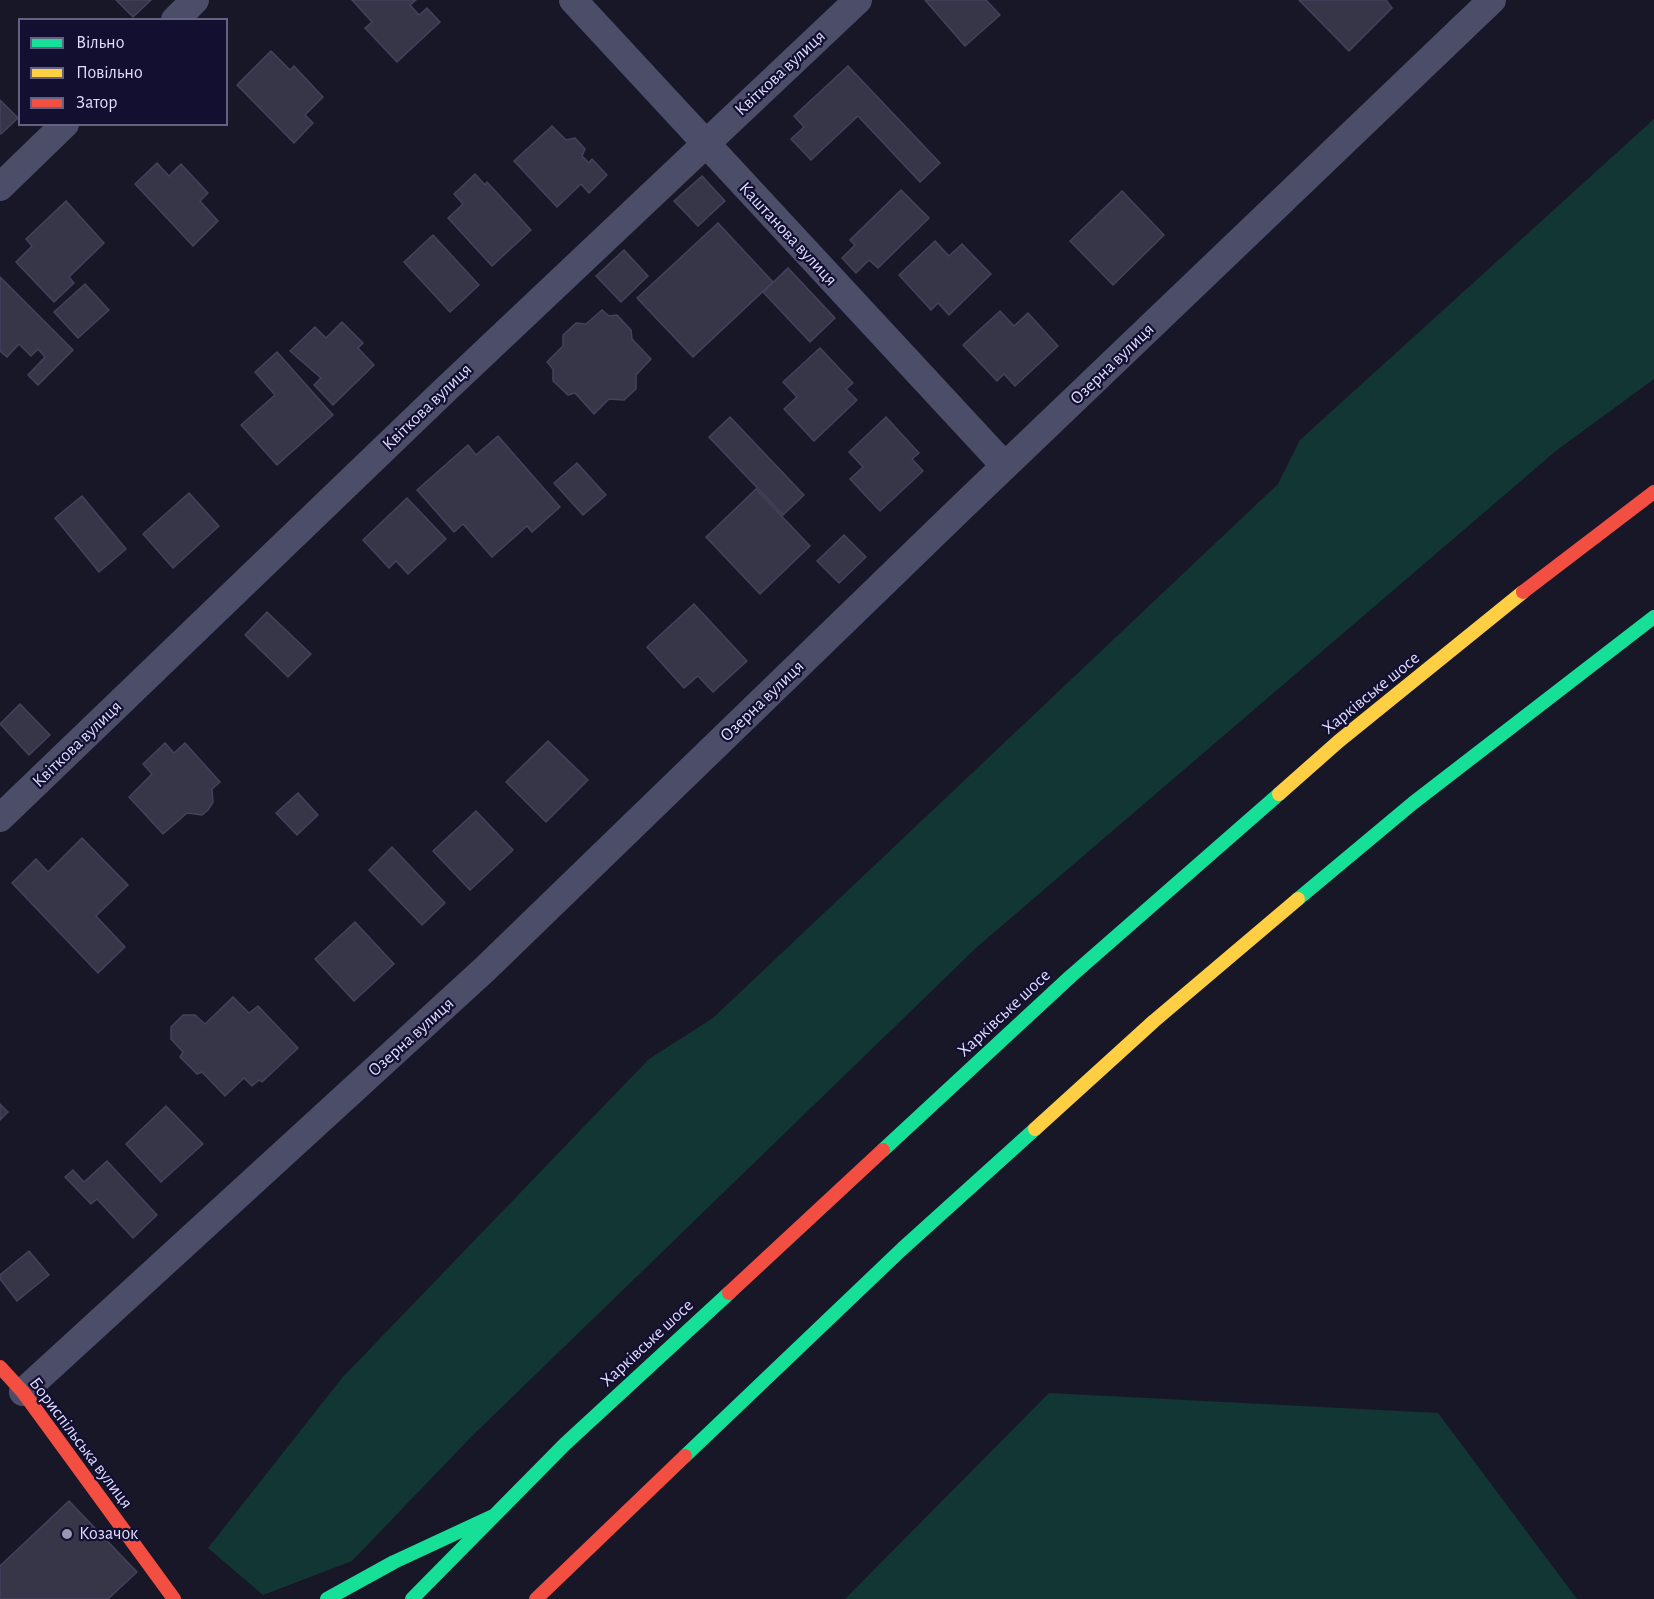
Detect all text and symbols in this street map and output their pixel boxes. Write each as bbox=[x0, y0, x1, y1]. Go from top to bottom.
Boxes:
legend bbox=[18, 18, 228, 126]
street label: Квіткова вулиця bbox=[730, 25, 830, 121]
text: Вільно bbox=[76, 34, 124, 52]
text: Повільно bbox=[76, 64, 143, 82]
text: Затор bbox=[76, 94, 117, 112]
street label: Каштанова вулиця bbox=[734, 178, 842, 290]
street label: Озерна вулиця bbox=[1065, 319, 1159, 409]
street label: Квіткова вулиця bbox=[378, 359, 476, 455]
street label: Харківське шосе bbox=[1318, 647, 1424, 739]
street label: Озерна вулиця bbox=[715, 656, 809, 746]
street label: Квіткова вулиця bbox=[28, 696, 126, 792]
street label: Харківське шосе bbox=[953, 964, 1055, 1062]
street label: Озерна вулиця bbox=[363, 993, 459, 1081]
street label: Харківське шосе bbox=[596, 1294, 698, 1392]
street label: Бориспільська вулиця bbox=[25, 1373, 137, 1513]
place label: Козачок bbox=[79, 1523, 138, 1545]
marker: Козачок bbox=[60, 1527, 74, 1541]

